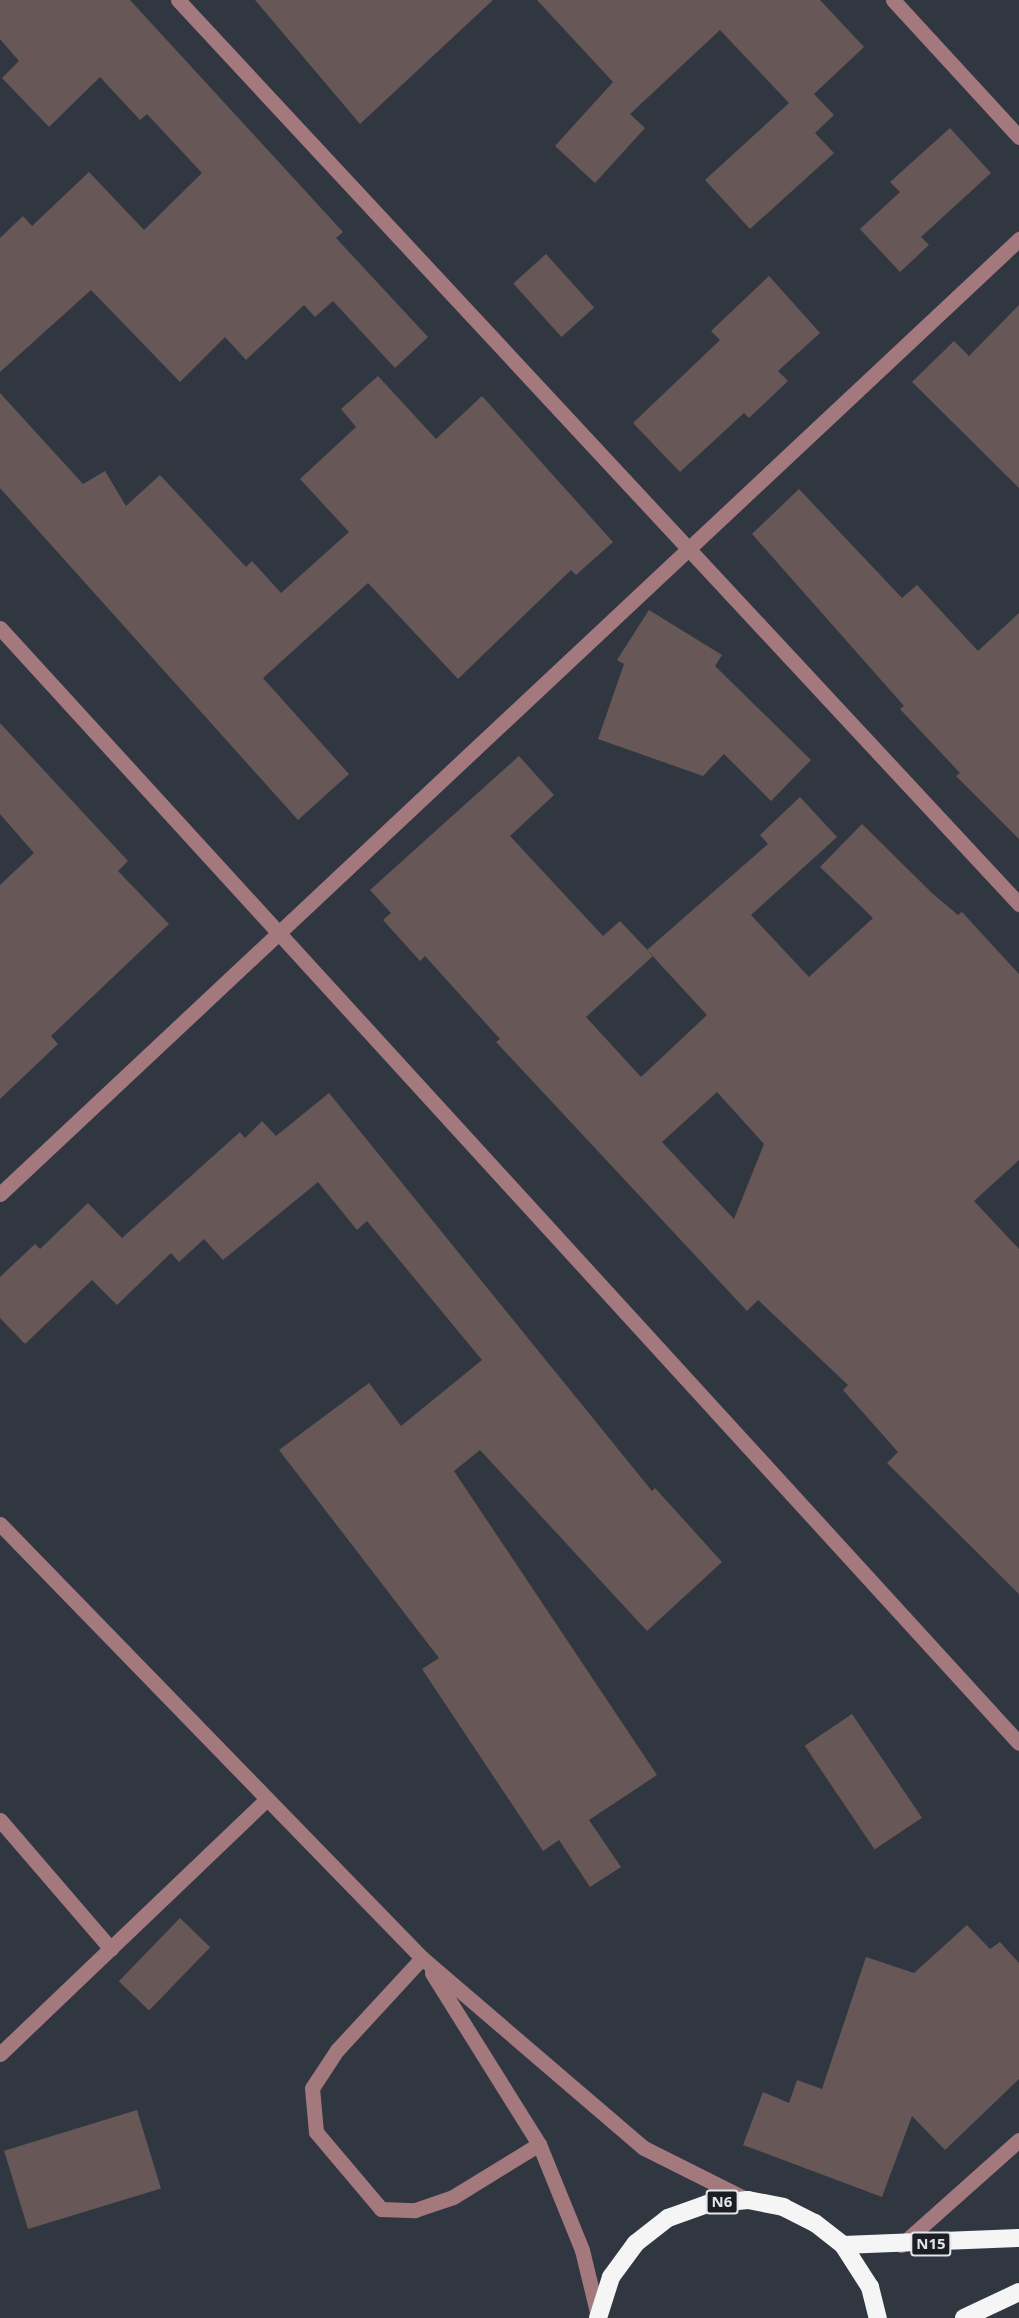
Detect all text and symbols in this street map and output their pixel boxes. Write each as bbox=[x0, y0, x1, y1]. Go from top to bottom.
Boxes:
road number: N6 bbox=[706, 2190, 738, 2214]
road number: N15 bbox=[910, 2232, 952, 2256]

